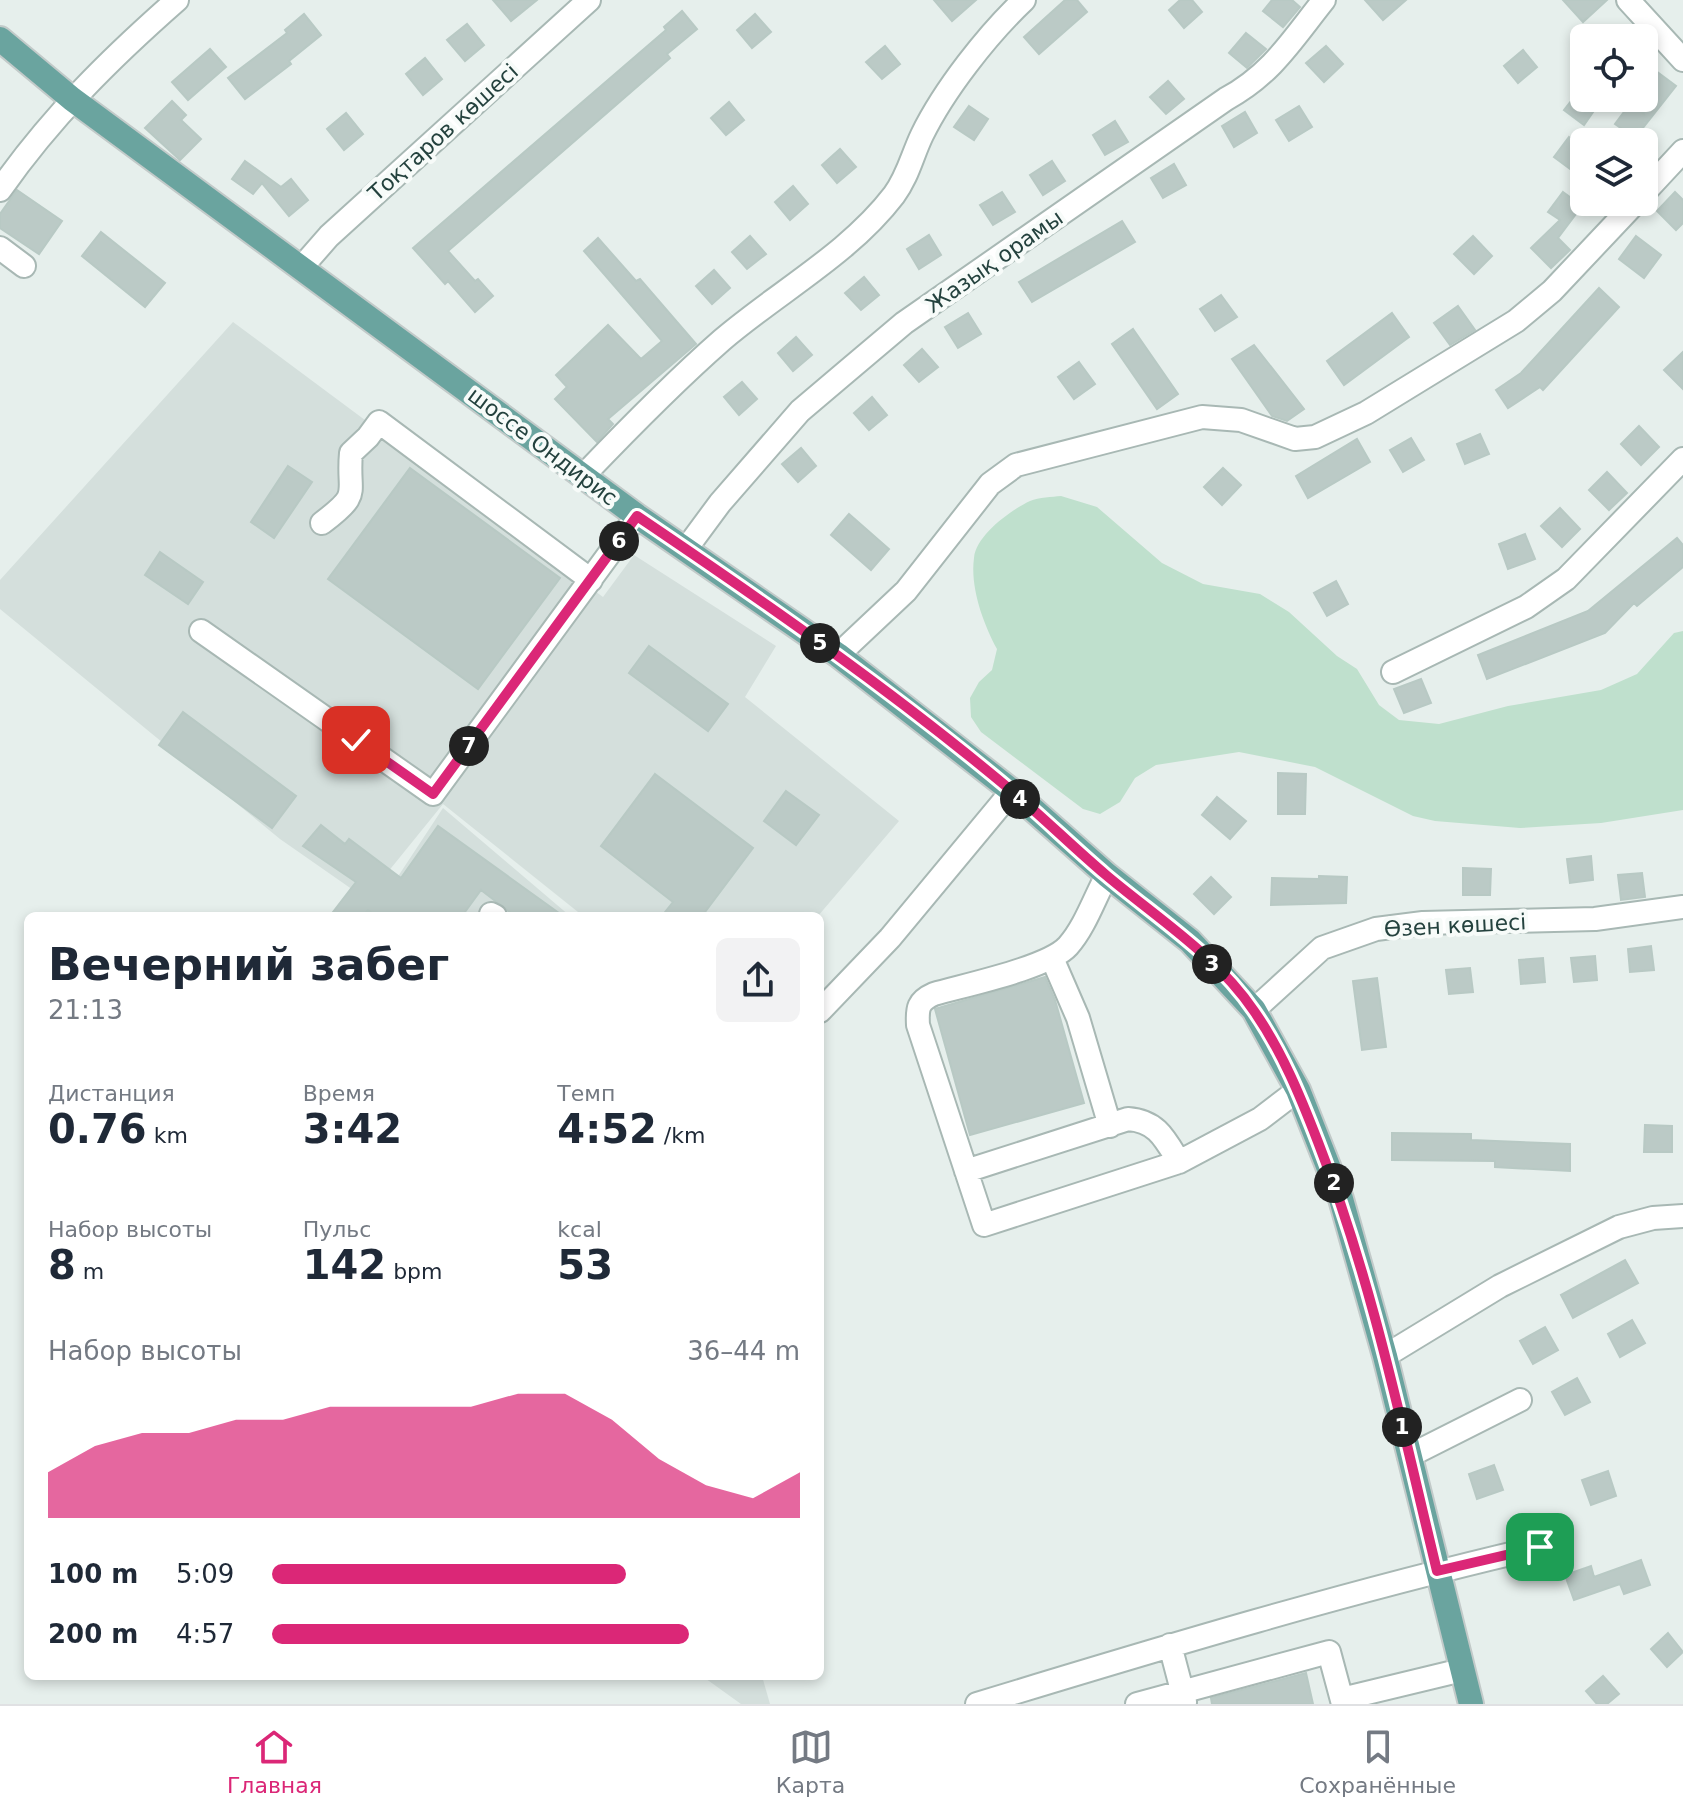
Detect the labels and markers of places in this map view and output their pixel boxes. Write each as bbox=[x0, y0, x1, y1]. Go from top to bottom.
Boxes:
pin: 6 bbox=[599, 521, 639, 561]
pin: 5 bbox=[800, 623, 840, 663]
pin bbox=[322, 706, 390, 774]
pin: 7 bbox=[449, 726, 489, 766]
pin: 4 bbox=[1000, 779, 1040, 819]
pin: 3 bbox=[1192, 944, 1232, 984]
pin: 2 bbox=[1314, 1163, 1354, 1203]
pin: 1 bbox=[1382, 1407, 1422, 1447]
pin bbox=[1506, 1513, 1574, 1581]

